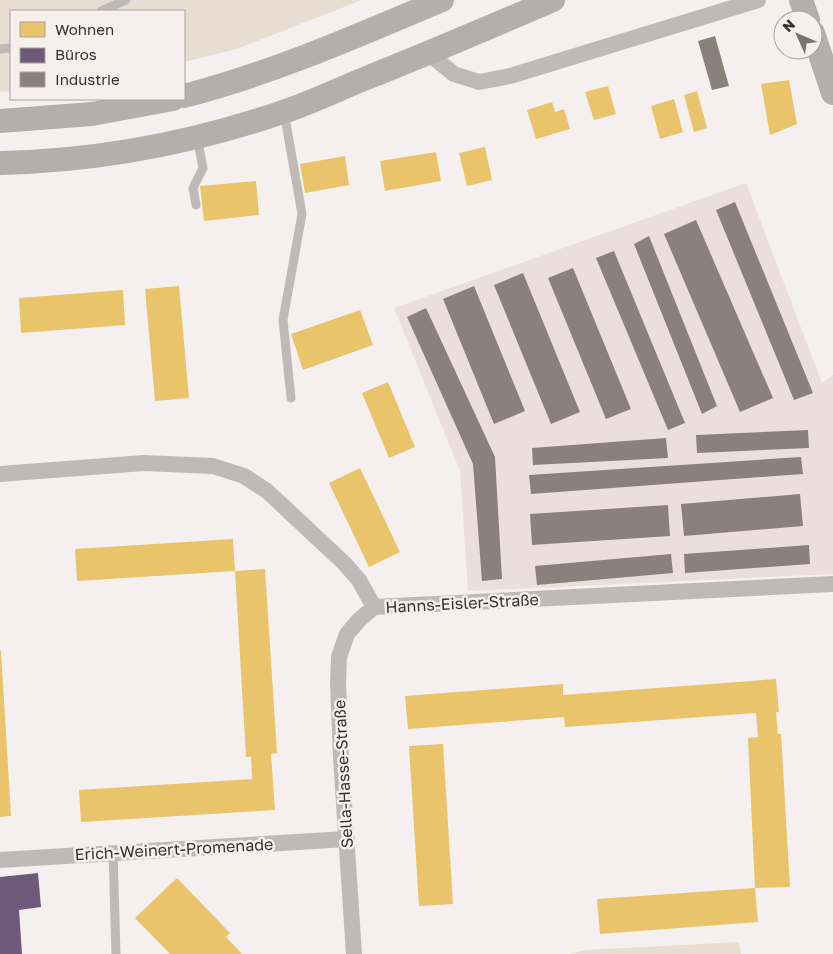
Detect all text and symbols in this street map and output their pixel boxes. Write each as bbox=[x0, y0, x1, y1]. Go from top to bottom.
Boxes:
legend bbox=[10, 10, 185, 100]
north arrow bbox=[773, 10, 823, 60]
text: N bbox=[779, 16, 798, 35]
text: Wohnen bbox=[55, 20, 114, 38]
text: Büros bbox=[55, 45, 97, 63]
text: Industrie bbox=[55, 70, 120, 88]
street label: Hanns-Eisler-Straße bbox=[385, 589, 539, 617]
street label: Sella-Hasse-Straße bbox=[329, 699, 357, 849]
street label: Erich-Weinert-Promenade bbox=[74, 834, 274, 864]

